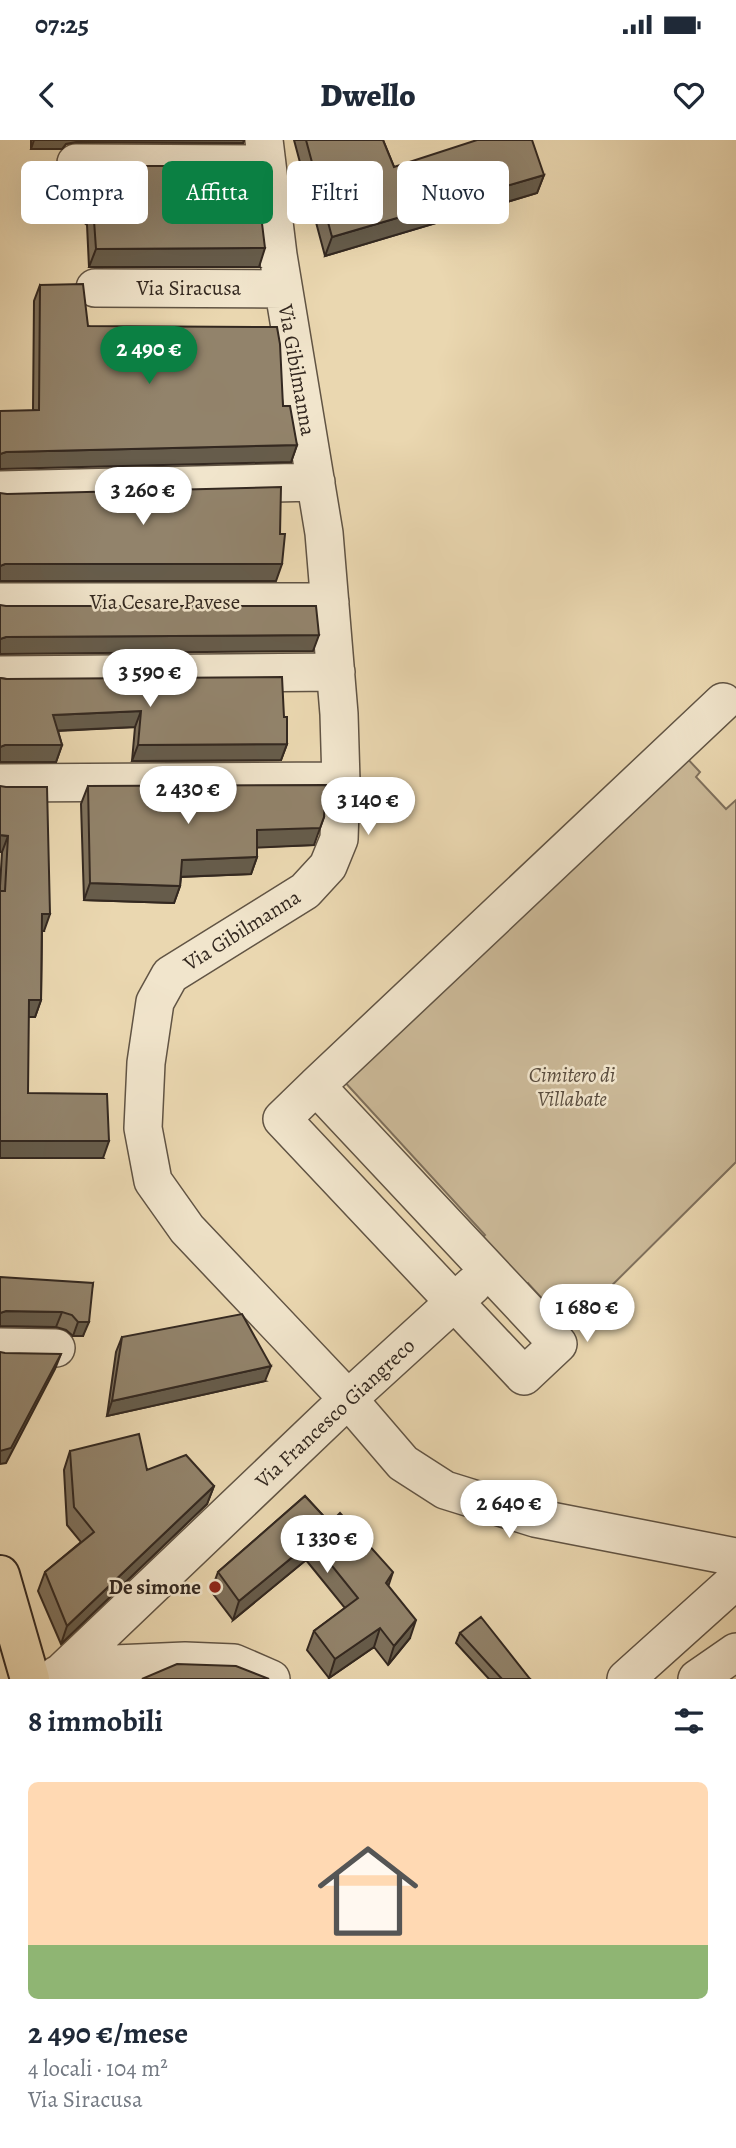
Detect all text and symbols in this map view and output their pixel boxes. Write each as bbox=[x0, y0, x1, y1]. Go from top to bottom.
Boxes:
text: 07:25 bbox=[35, 7, 89, 42]
text: Dwello bbox=[320, 73, 416, 117]
icon: back bbox=[28, 76, 66, 114]
icon: heart bbox=[670, 76, 708, 114]
chip: Compra bbox=[21, 161, 148, 224]
chip: Affitta bbox=[162, 161, 273, 224]
chip: Filtri bbox=[287, 161, 383, 224]
chip: Nuovo bbox=[397, 161, 509, 224]
street label: Via Siracusa bbox=[136, 274, 242, 302]
street label: Via Gibilmanna bbox=[271, 301, 322, 438]
pin: 2 490 € bbox=[84, 327, 214, 386]
text: 2 490 € bbox=[116, 333, 182, 364]
pin: 3 260 € bbox=[78, 468, 208, 527]
text: 3 260 € bbox=[111, 474, 175, 505]
street label: Via Cesare Pavese bbox=[89, 588, 240, 616]
pin: 3 590 € bbox=[85, 650, 215, 709]
text: 3 590 € bbox=[118, 656, 182, 687]
pin: 2 430 € bbox=[123, 766, 253, 826]
text: 2 430 € bbox=[156, 773, 220, 804]
pin: 3 140 € bbox=[303, 778, 433, 837]
text: 3 140 € bbox=[337, 784, 399, 815]
street label: Via Gibilmanna bbox=[177, 883, 306, 978]
park label: Cimitero di Villabate bbox=[529, 1061, 615, 1113]
pin: 1 680 € bbox=[522, 1284, 652, 1344]
text: 1 680 € bbox=[556, 1291, 618, 1322]
street label: Via Francesco Giangreco bbox=[248, 1332, 421, 1495]
pin: 2 640 € bbox=[444, 1480, 574, 1540]
text: 2 640 € bbox=[476, 1487, 542, 1518]
pin: 1 330 € bbox=[262, 1516, 392, 1575]
text: 1 330 € bbox=[297, 1522, 357, 1553]
place label: De simone bbox=[109, 1573, 201, 1601]
marker: De simone bbox=[207, 1579, 223, 1595]
text: 8 immobili bbox=[28, 1701, 163, 1741]
icon: filters bbox=[670, 1702, 708, 1740]
icon: home bbox=[305, 1828, 431, 1954]
text: 2 490 €/mese bbox=[28, 2013, 188, 2053]
text: 4 locali · 104 m² bbox=[28, 2053, 168, 2084]
text: Via Siracusa bbox=[28, 2084, 143, 2115]

